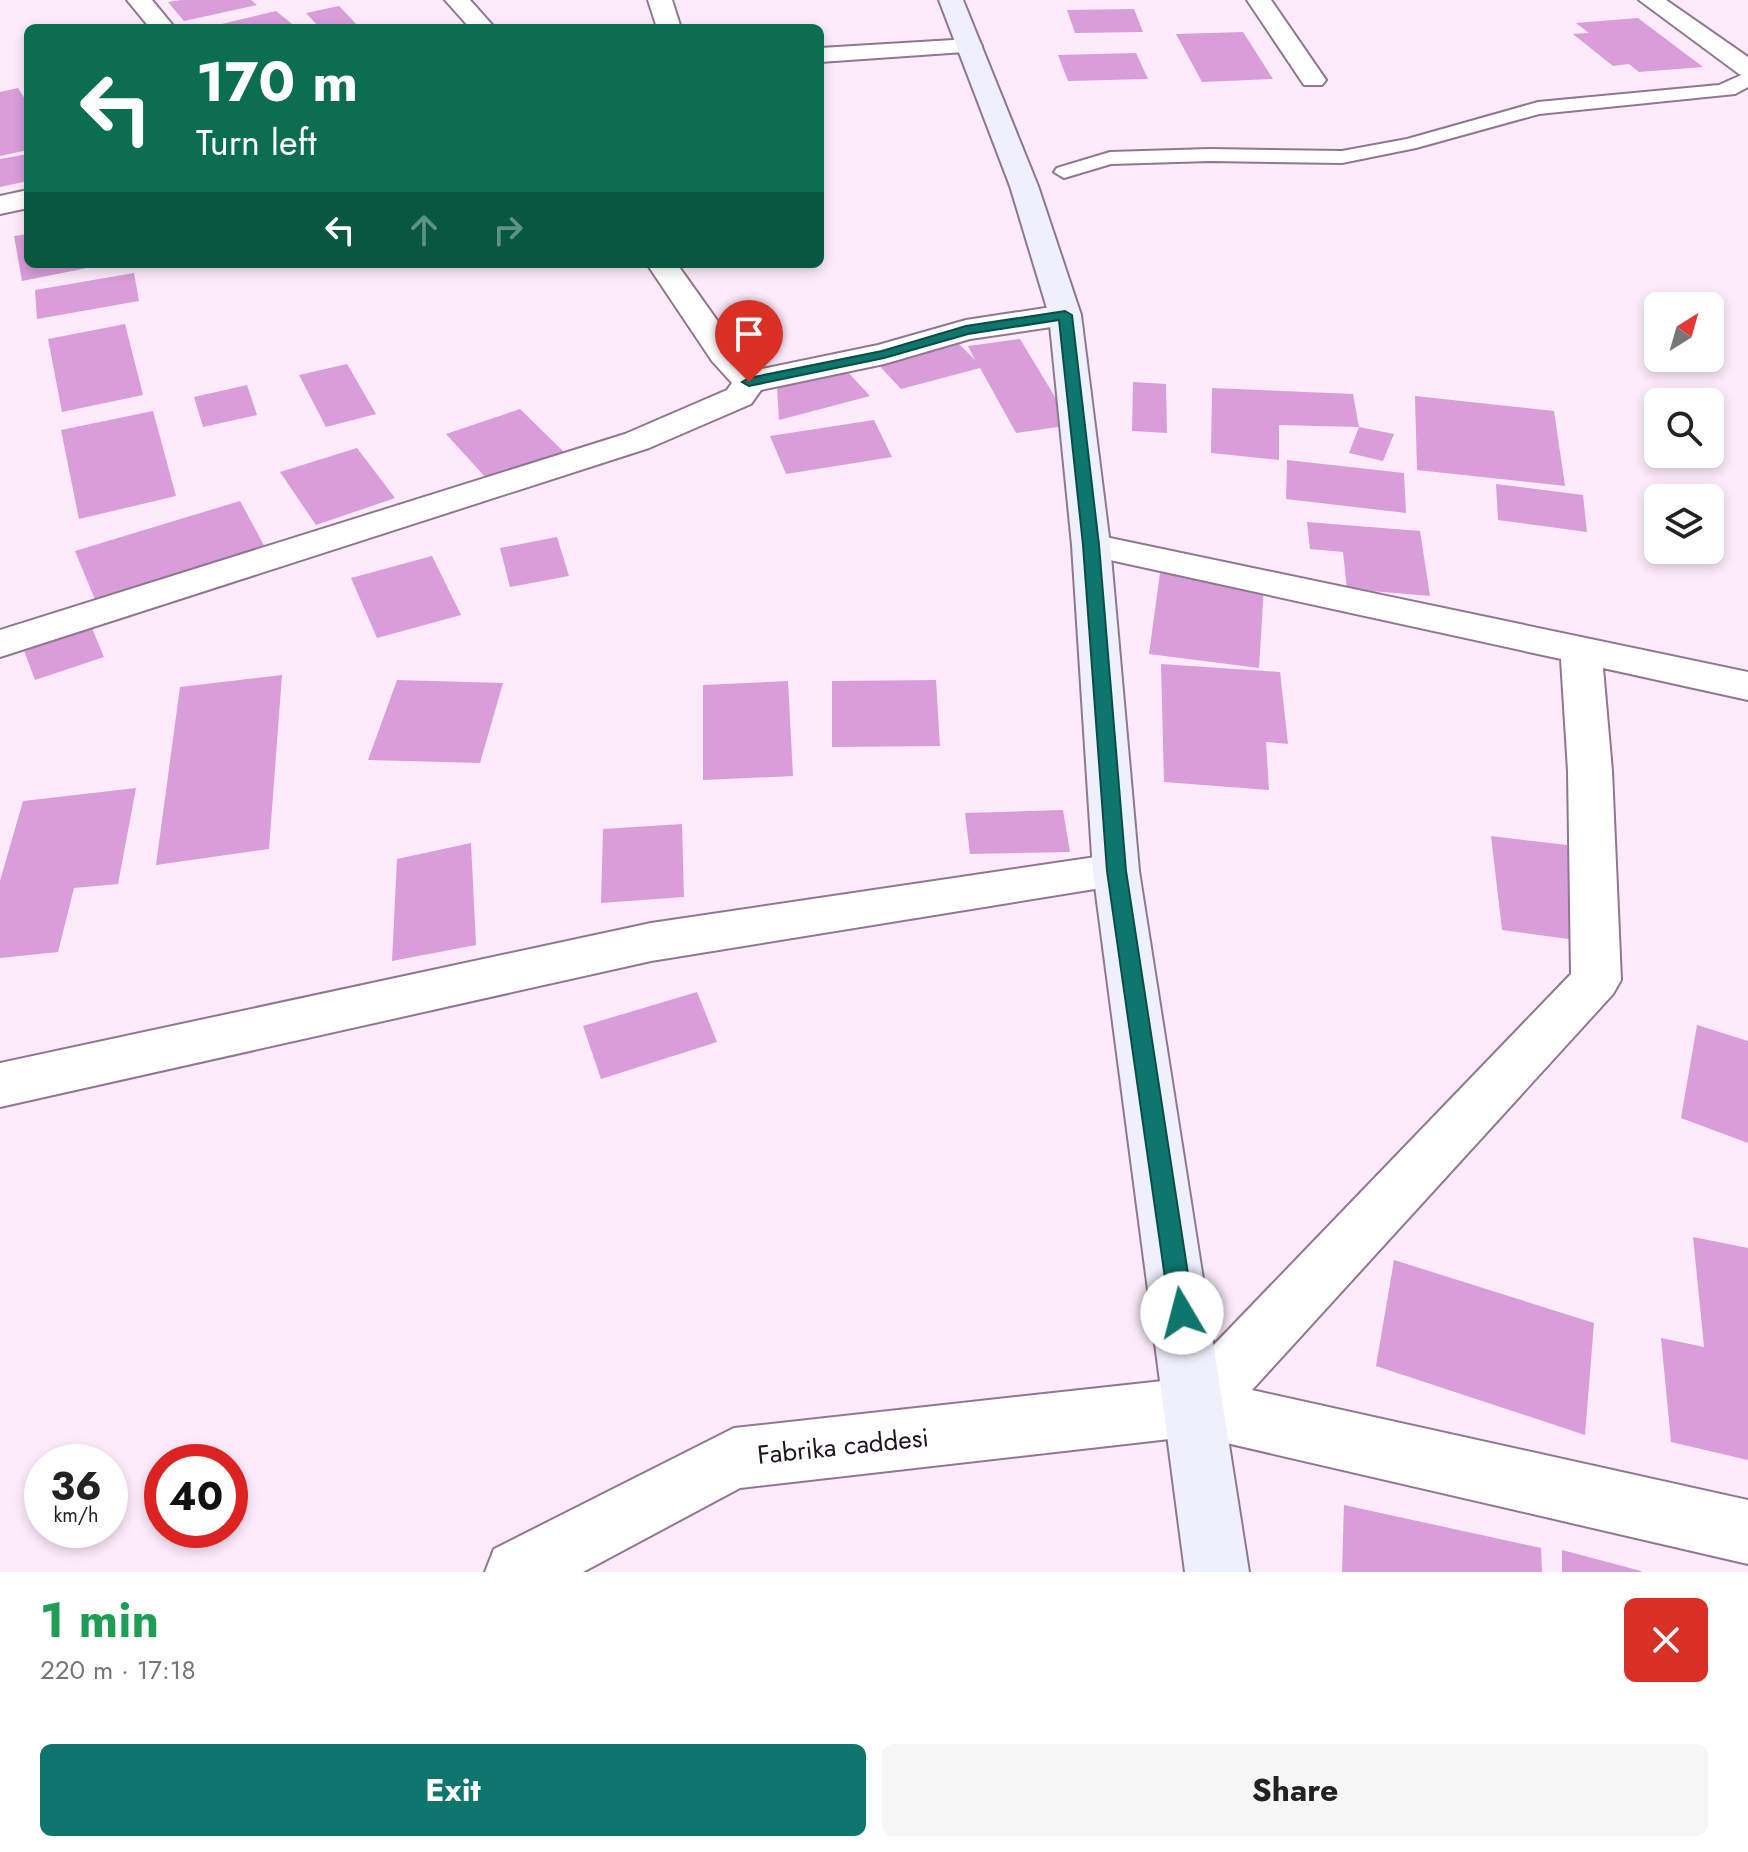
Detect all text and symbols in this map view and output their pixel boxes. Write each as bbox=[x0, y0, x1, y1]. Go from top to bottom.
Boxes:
text: 170 m bbox=[196, 41, 358, 122]
icon: left bbox=[64, 56, 168, 160]
text: Turn left bbox=[196, 116, 317, 168]
icon: left bbox=[318, 208, 362, 252]
icon: ahead bbox=[402, 208, 446, 252]
icon: right bbox=[486, 208, 530, 252]
north arrow bbox=[1644, 292, 1724, 372]
map controls bbox=[1644, 292, 1724, 564]
pin bbox=[715, 300, 783, 382]
icon: arrive bbox=[727, 312, 771, 356]
button: search bbox=[1644, 388, 1724, 468]
button: layers bbox=[1644, 484, 1724, 564]
position arrow bbox=[1140, 1271, 1224, 1355]
street label: Fabrika caddesi bbox=[755, 1418, 931, 1474]
speed limit sign: 40 bbox=[144, 1444, 248, 1548]
text: 36 bbox=[50, 1457, 102, 1515]
text: km/h bbox=[53, 1501, 99, 1530]
text: 1 min bbox=[40, 1586, 159, 1655]
button: close bbox=[1624, 1598, 1708, 1682]
text: 220 m · 17:18 bbox=[40, 1651, 196, 1689]
button: Exit bbox=[40, 1744, 866, 1836]
button: Share bbox=[882, 1744, 1708, 1836]

